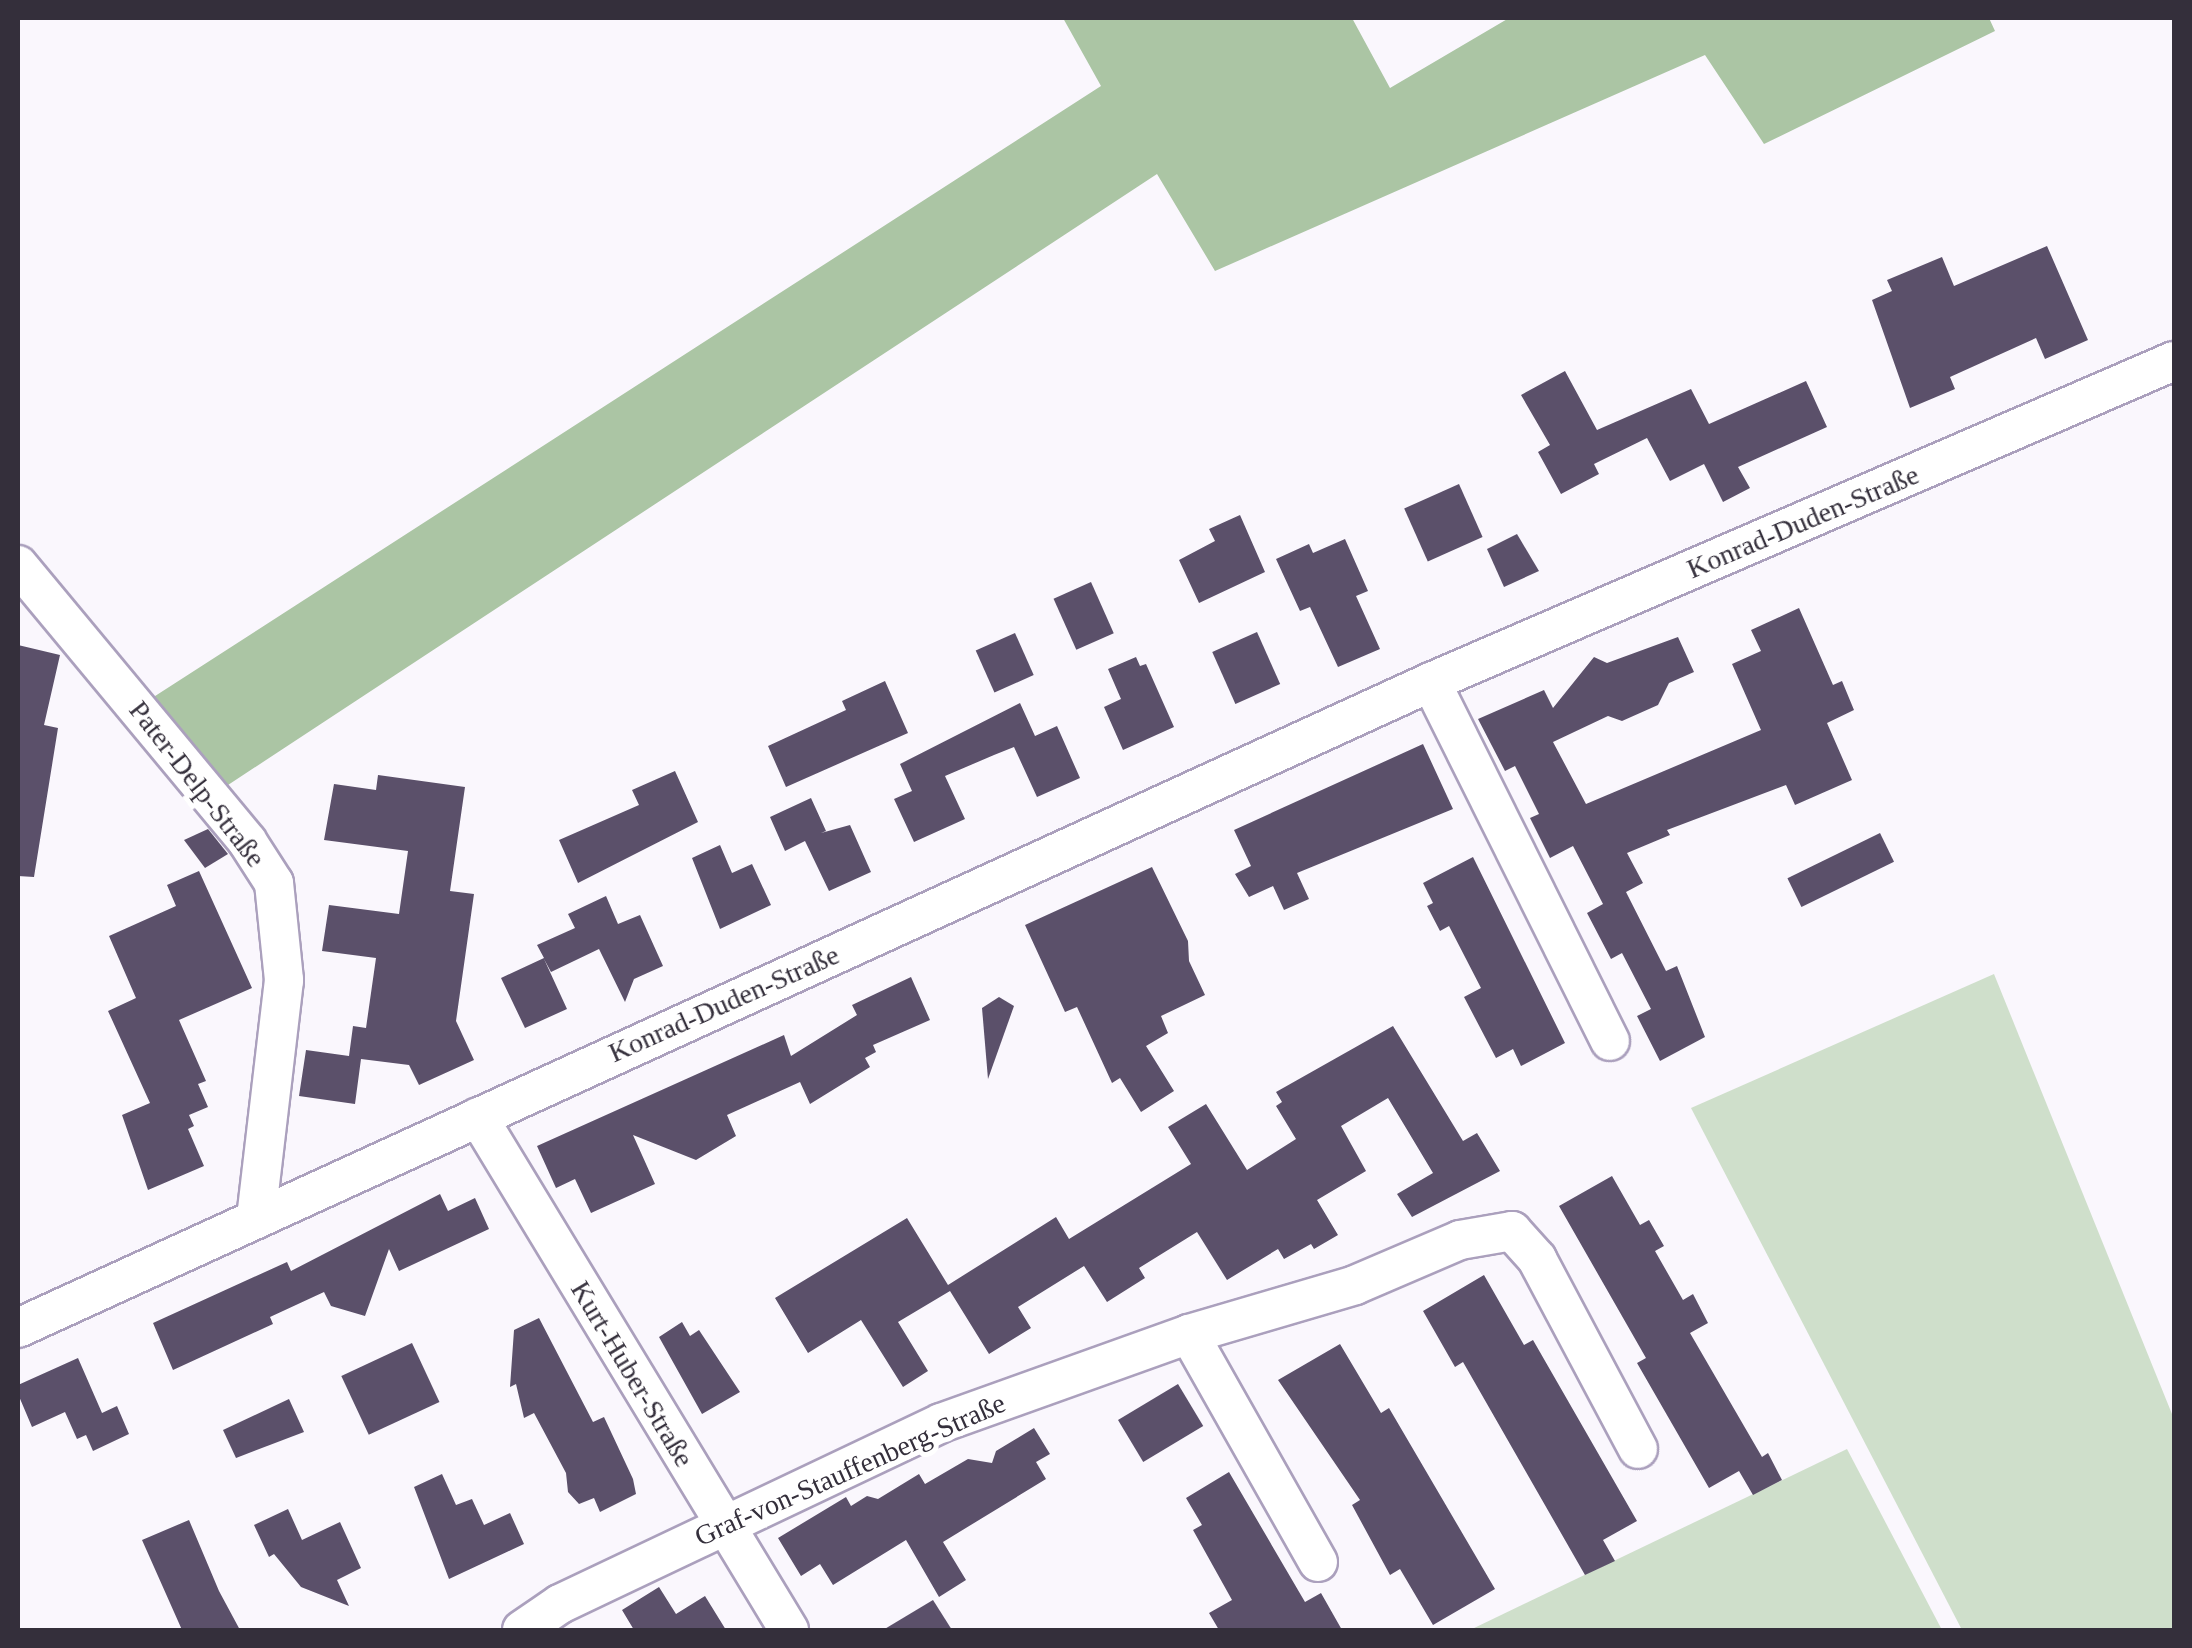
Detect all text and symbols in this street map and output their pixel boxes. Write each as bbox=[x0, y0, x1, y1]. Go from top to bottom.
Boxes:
street label: Konrad-Duden-Straße bbox=[1682, 458, 1924, 586]
street label: Pater-Delp-Straße bbox=[122, 694, 272, 874]
street label: Konrad-Duden-Straße bbox=[604, 938, 844, 1070]
street label: Kurt-Huber-Straße bbox=[563, 1275, 701, 1473]
street label: Graf-von-Stauffenberg-Straße bbox=[690, 1386, 1010, 1554]

